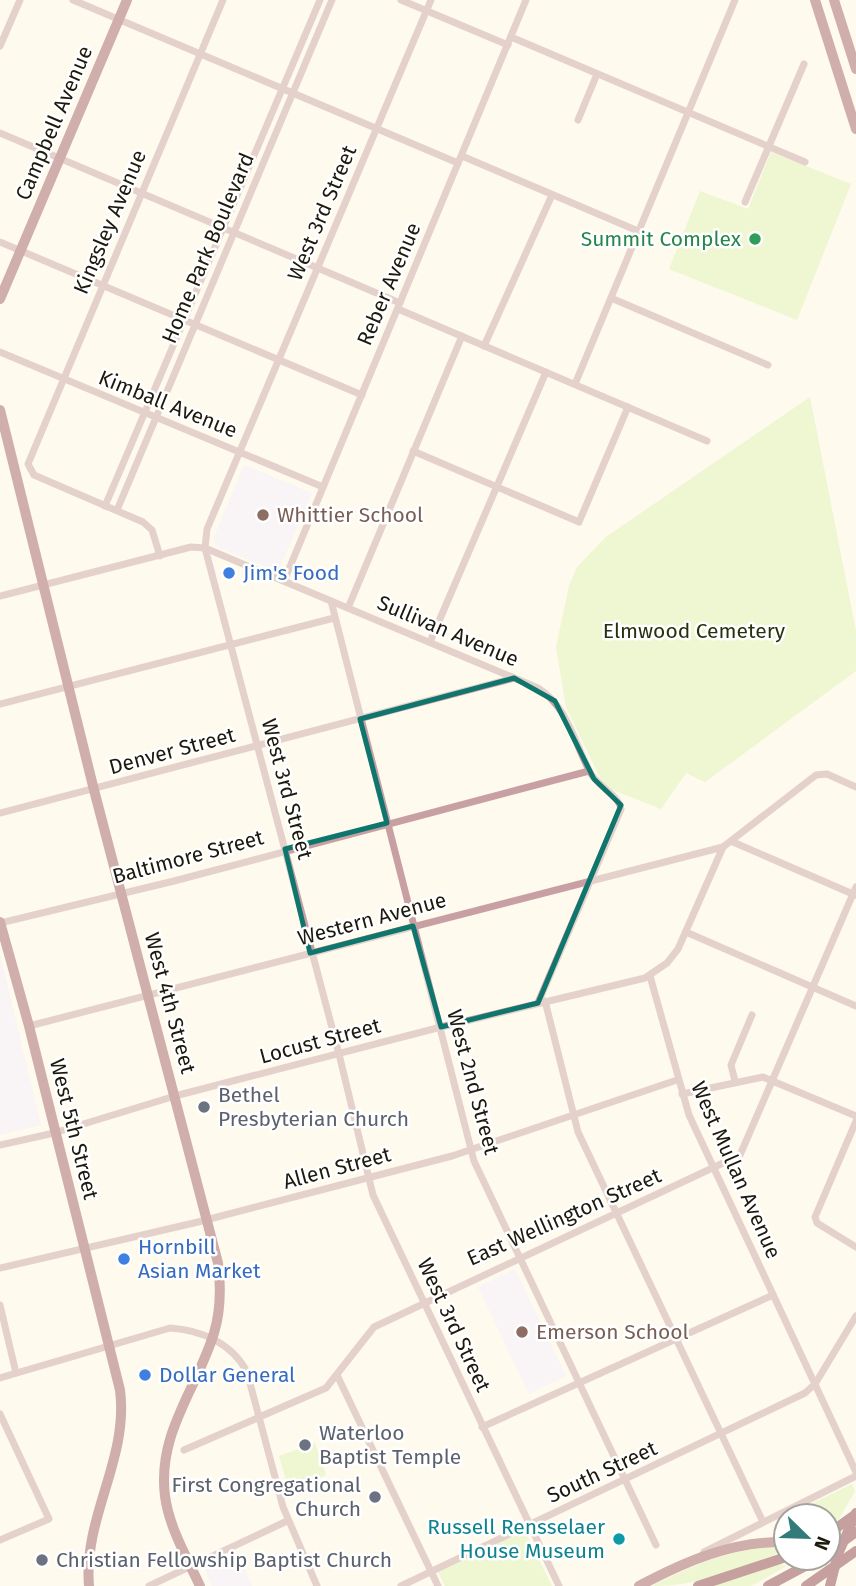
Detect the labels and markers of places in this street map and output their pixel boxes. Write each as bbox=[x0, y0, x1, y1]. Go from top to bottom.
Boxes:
place label: Summit Complex bbox=[581, 226, 742, 252]
marker: Summit Complex bbox=[747, 231, 763, 247]
place label: Whittier School bbox=[277, 502, 423, 528]
marker: Whittier School bbox=[255, 507, 271, 523]
place label: Jim's Food bbox=[243, 560, 340, 586]
marker: Jim's Food bbox=[221, 565, 237, 581]
place label: Bethel Presbyterian Church bbox=[218, 1082, 409, 1132]
marker: Bethel Presbyterian Church bbox=[196, 1099, 212, 1115]
place label: Hornbill Asian Market bbox=[138, 1234, 261, 1284]
marker: Hornbill Asian Market bbox=[116, 1251, 132, 1267]
place label: Emerson School bbox=[536, 1319, 689, 1345]
marker: Emerson School bbox=[514, 1324, 530, 1340]
place label: Dollar General bbox=[159, 1362, 295, 1388]
marker: Dollar General bbox=[137, 1367, 153, 1383]
place label: Waterloo Baptist Temple bbox=[319, 1420, 461, 1470]
marker: Waterloo Baptist Temple bbox=[297, 1437, 313, 1453]
place label: First Congregational Church bbox=[172, 1472, 361, 1522]
marker: First Congregational Church bbox=[367, 1489, 383, 1505]
place label: Russell Rensselaer House Museum bbox=[427, 1514, 605, 1564]
marker: Russell Rensselaer House Museum bbox=[611, 1531, 627, 1547]
place label: Christian Fellowship Baptist Church bbox=[56, 1547, 392, 1573]
marker: Christian Fellowship Baptist Church bbox=[34, 1552, 50, 1568]

